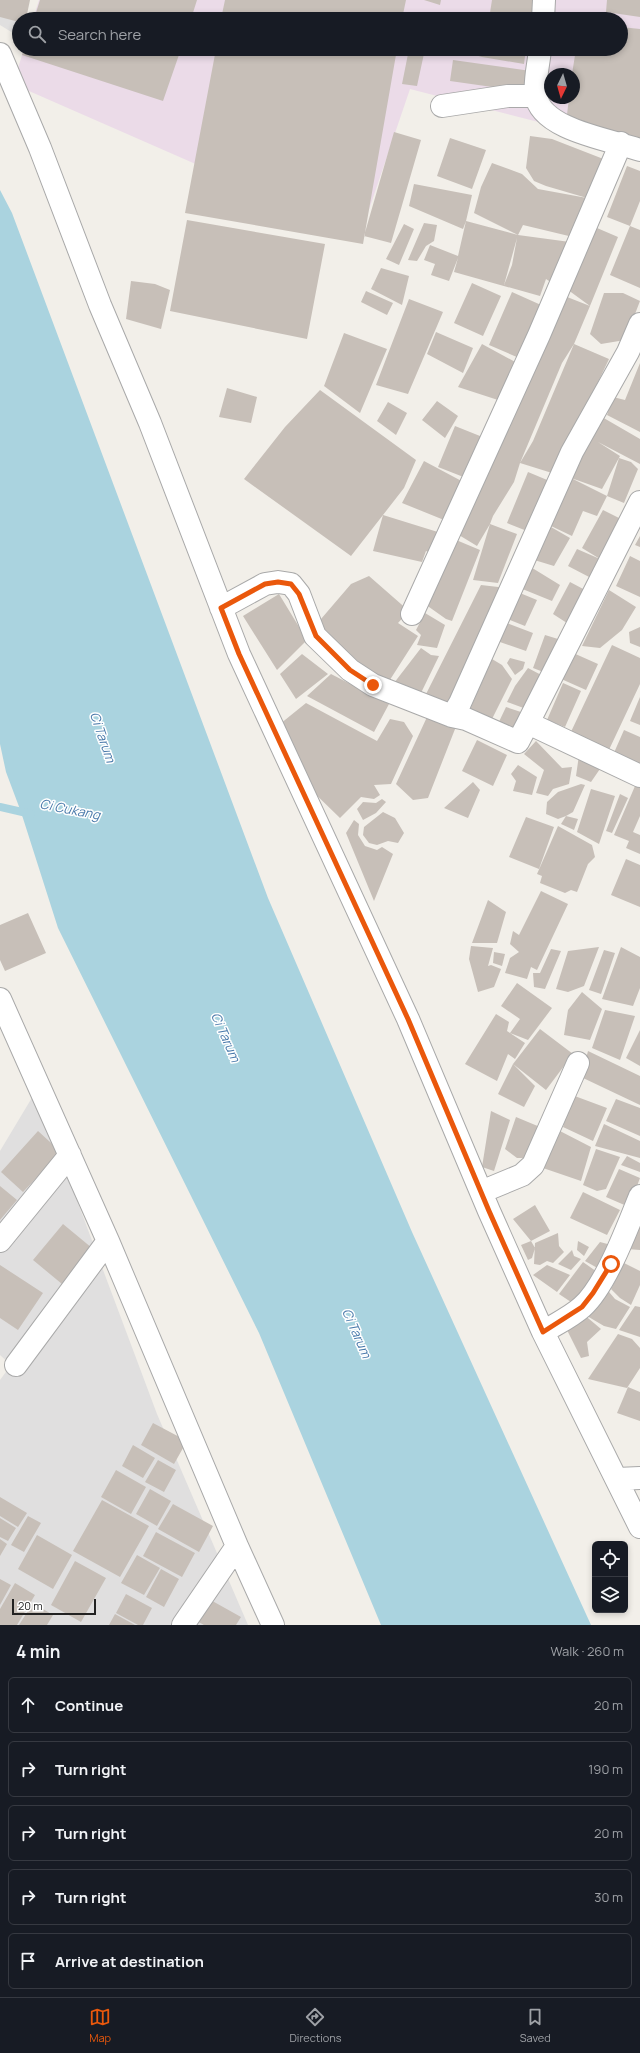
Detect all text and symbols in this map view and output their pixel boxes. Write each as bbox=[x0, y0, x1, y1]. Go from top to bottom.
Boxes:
search box bbox=[12, 12, 628, 56]
icon: search bbox=[26, 23, 48, 45]
text: Search here bbox=[58, 24, 141, 45]
north arrow bbox=[544, 68, 580, 104]
route end bbox=[364, 676, 382, 694]
water label: Ci Tarum bbox=[86, 709, 120, 766]
water label: Ci Cukang bbox=[38, 794, 103, 824]
water label: Ci Tarum bbox=[207, 1009, 245, 1066]
route start bbox=[602, 1255, 620, 1273]
water label: Ci Tarum bbox=[338, 1305, 376, 1362]
map controls bbox=[592, 1541, 628, 1613]
button: locate bbox=[592, 1541, 628, 1577]
button: layers bbox=[592, 1577, 628, 1613]
scale bar bbox=[12, 1597, 96, 1616]
text: 20 m bbox=[18, 1598, 43, 1613]
text: 4 min bbox=[16, 1640, 60, 1663]
text: Walk · 260 m bbox=[551, 1642, 624, 1660]
icon: ahead bbox=[17, 1694, 39, 1716]
text: Continue bbox=[55, 1695, 123, 1716]
text: 20 m bbox=[594, 1696, 623, 1714]
icon: right bbox=[17, 1758, 39, 1780]
text: Turn right bbox=[55, 1759, 126, 1780]
text: 190 m bbox=[588, 1760, 623, 1778]
icon: right bbox=[17, 1822, 39, 1844]
text: Turn right bbox=[55, 1823, 126, 1844]
text: 20 m bbox=[594, 1824, 623, 1842]
icon: right bbox=[17, 1886, 39, 1908]
text: Turn right bbox=[55, 1887, 126, 1908]
text: 30 m bbox=[594, 1888, 623, 1906]
icon: arrive bbox=[17, 1950, 39, 1972]
text: Arrive at destination bbox=[55, 1951, 204, 1972]
tab: Map bbox=[89, 2006, 111, 2045]
tab: Directions bbox=[289, 2006, 342, 2045]
tab: Saved bbox=[520, 2006, 551, 2045]

